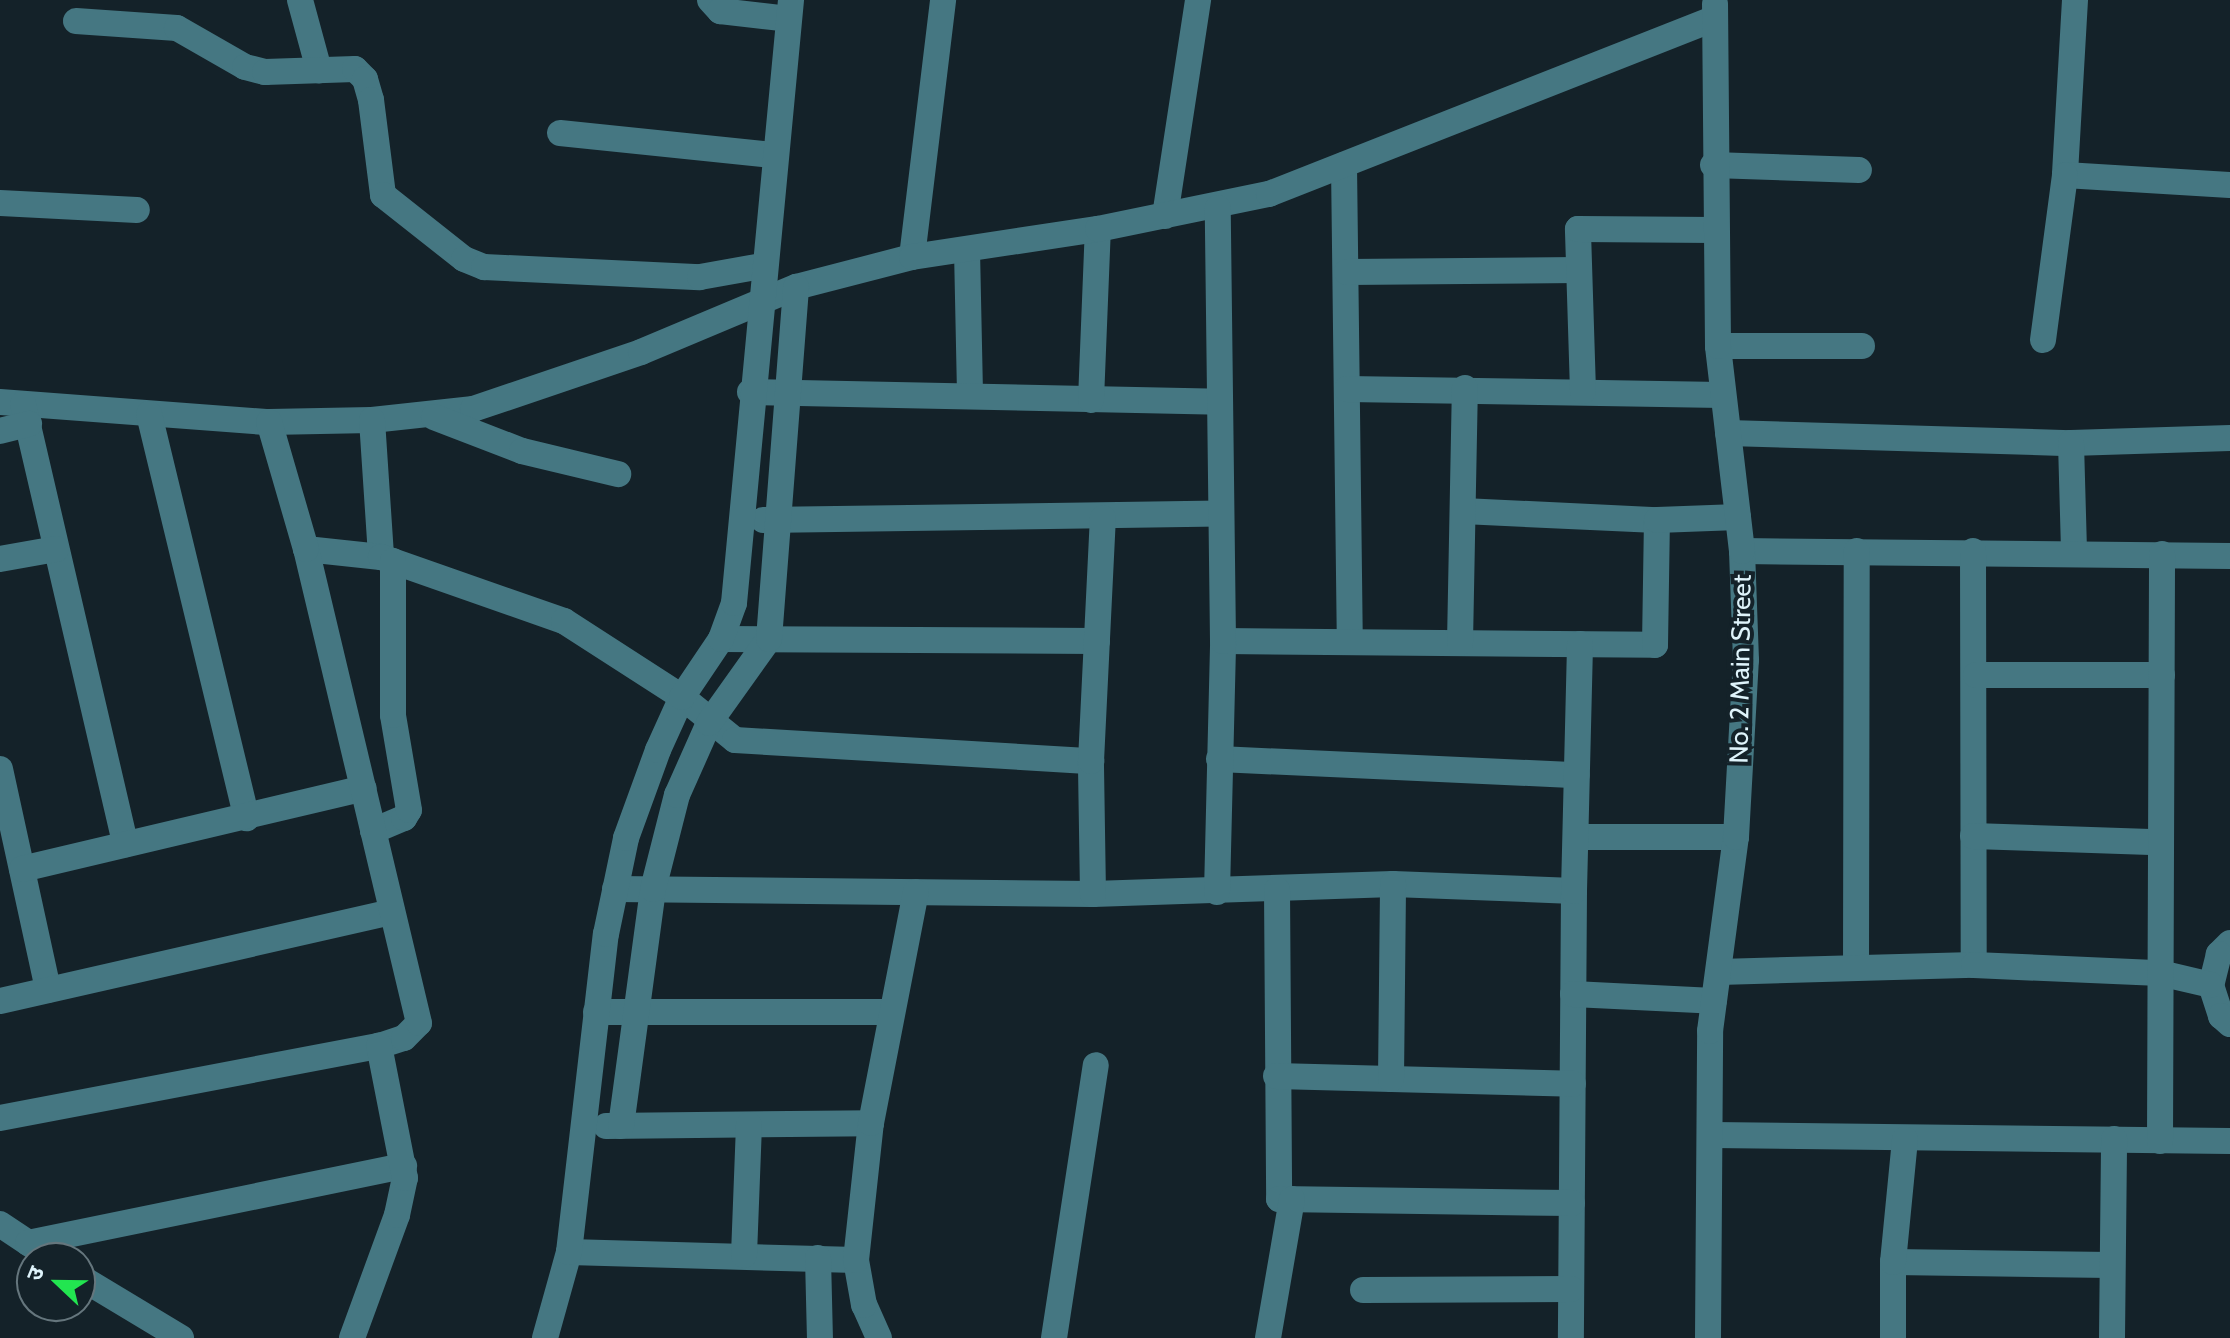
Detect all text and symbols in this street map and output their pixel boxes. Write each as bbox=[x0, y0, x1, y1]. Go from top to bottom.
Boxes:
street label: No. 2 Main Street bbox=[1724, 574, 1758, 764]
north arrow bbox=[16, 1242, 96, 1322]
text: उ bbox=[20, 1263, 50, 1285]

